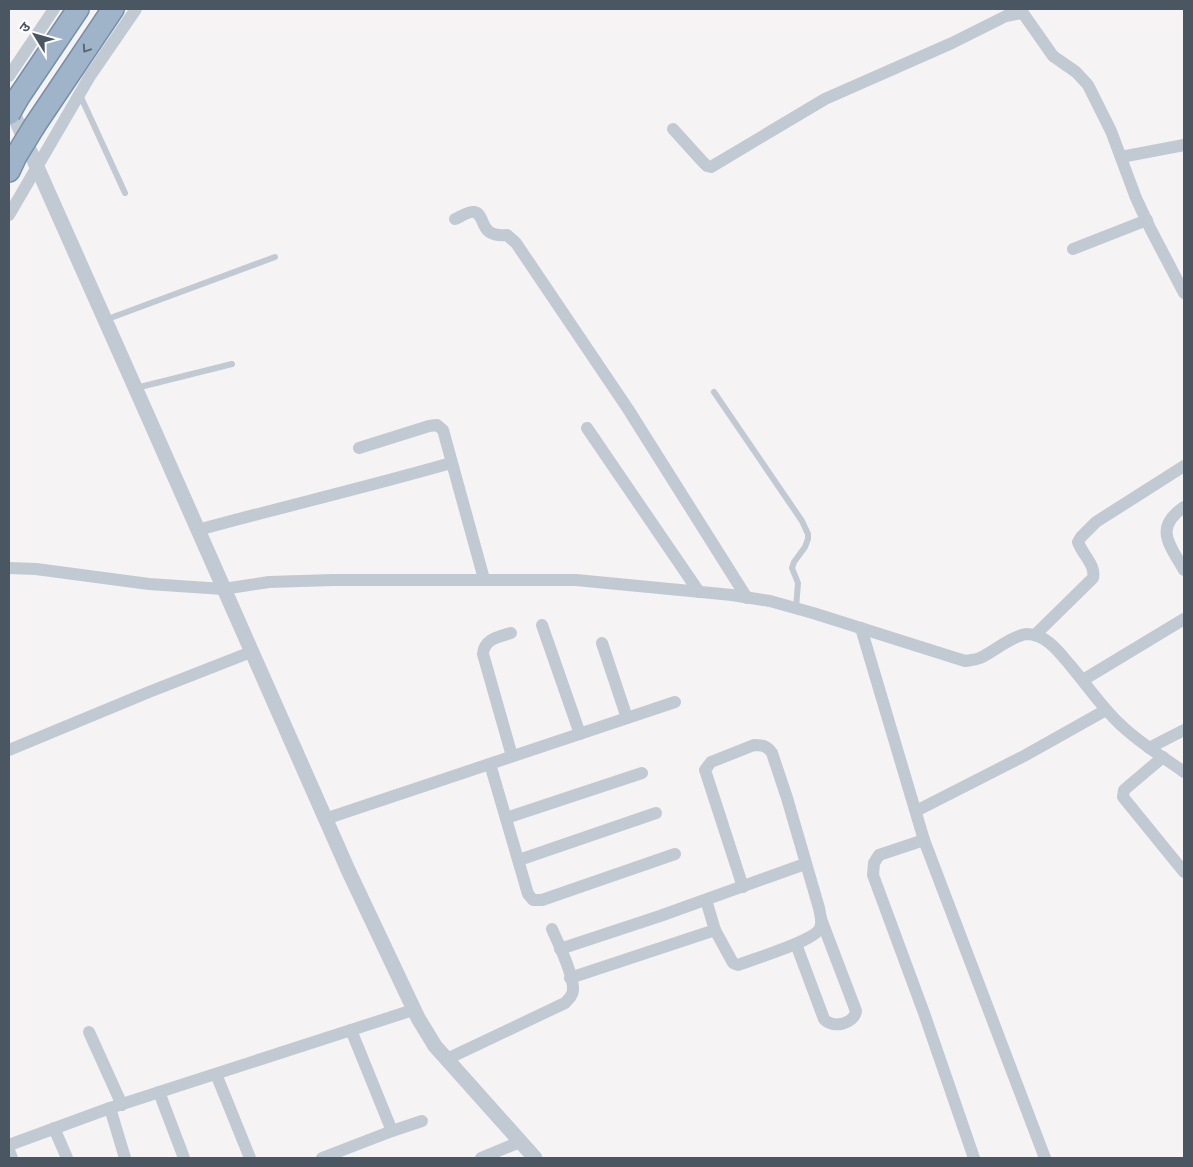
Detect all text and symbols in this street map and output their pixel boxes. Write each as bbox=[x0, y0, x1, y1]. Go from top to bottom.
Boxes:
north arrow bbox=[10, 10, 60, 60]
text: उ bbox=[16, 18, 35, 36]
one-way arrow bbox=[83, 43, 92, 53]

